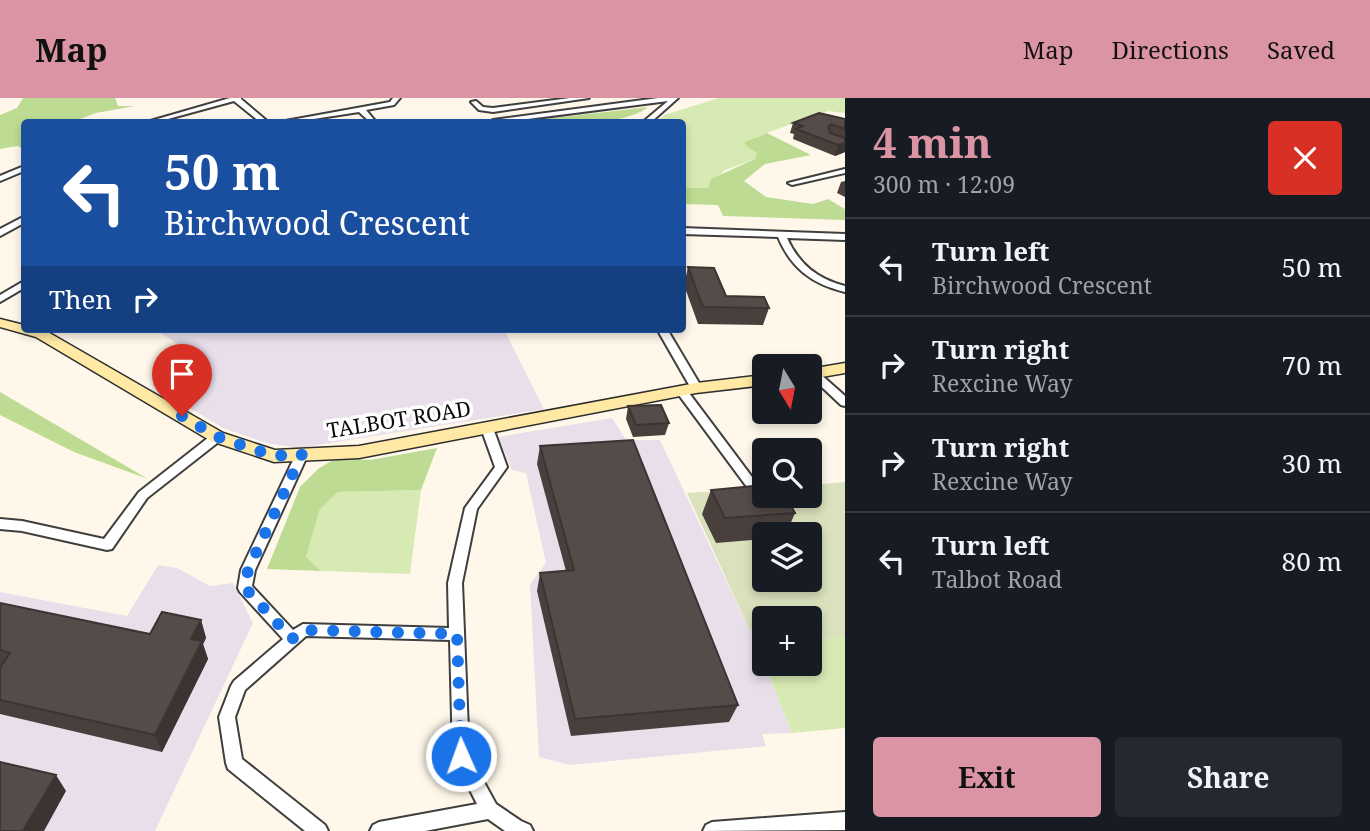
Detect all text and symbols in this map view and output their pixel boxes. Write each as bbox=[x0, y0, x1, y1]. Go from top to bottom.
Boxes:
text: Map bbox=[35, 27, 108, 72]
text: Map bbox=[1023, 33, 1074, 66]
text: Directions bbox=[1112, 33, 1229, 66]
text: Saved bbox=[1267, 33, 1335, 66]
text: 4 min bbox=[873, 113, 992, 170]
button: close bbox=[1268, 121, 1342, 195]
text: 50 m bbox=[164, 138, 280, 204]
icon: left bbox=[49, 147, 140, 238]
text: 300 m · 12:09 bbox=[873, 168, 1015, 200]
text: Birchwood Crescent bbox=[164, 201, 470, 244]
text: Turn left bbox=[932, 233, 1049, 269]
icon: left bbox=[873, 248, 911, 286]
text: 50 m bbox=[1282, 249, 1342, 285]
text: Birchwood Crescent bbox=[932, 269, 1152, 301]
icon: right bbox=[126, 280, 164, 318]
text: Then bbox=[49, 281, 112, 317]
text: Turn right bbox=[932, 331, 1069, 367]
pin bbox=[152, 344, 212, 416]
icon: right bbox=[873, 346, 911, 384]
text: 70 m bbox=[1282, 347, 1342, 383]
north arrow bbox=[752, 354, 822, 424]
map controls bbox=[752, 354, 822, 676]
icon: arrive bbox=[163, 355, 201, 393]
text: Rexcine Way bbox=[932, 367, 1072, 399]
street label: TALBOT ROAD bbox=[325, 394, 473, 444]
text: Turn right bbox=[932, 429, 1069, 465]
button: search bbox=[752, 438, 822, 508]
icon: right bbox=[873, 444, 911, 482]
text: 30 m bbox=[1282, 445, 1342, 481]
text: Rexcine Way bbox=[932, 465, 1072, 497]
button: layers bbox=[752, 522, 822, 592]
text: Turn left bbox=[932, 527, 1049, 563]
icon: left bbox=[873, 542, 911, 580]
text: 80 m bbox=[1282, 543, 1342, 579]
text: Talbot Road bbox=[932, 563, 1062, 595]
button: + bbox=[752, 606, 822, 676]
position arrow bbox=[424, 719, 498, 793]
button: Exit bbox=[873, 737, 1101, 817]
button: Share bbox=[1115, 737, 1342, 817]

